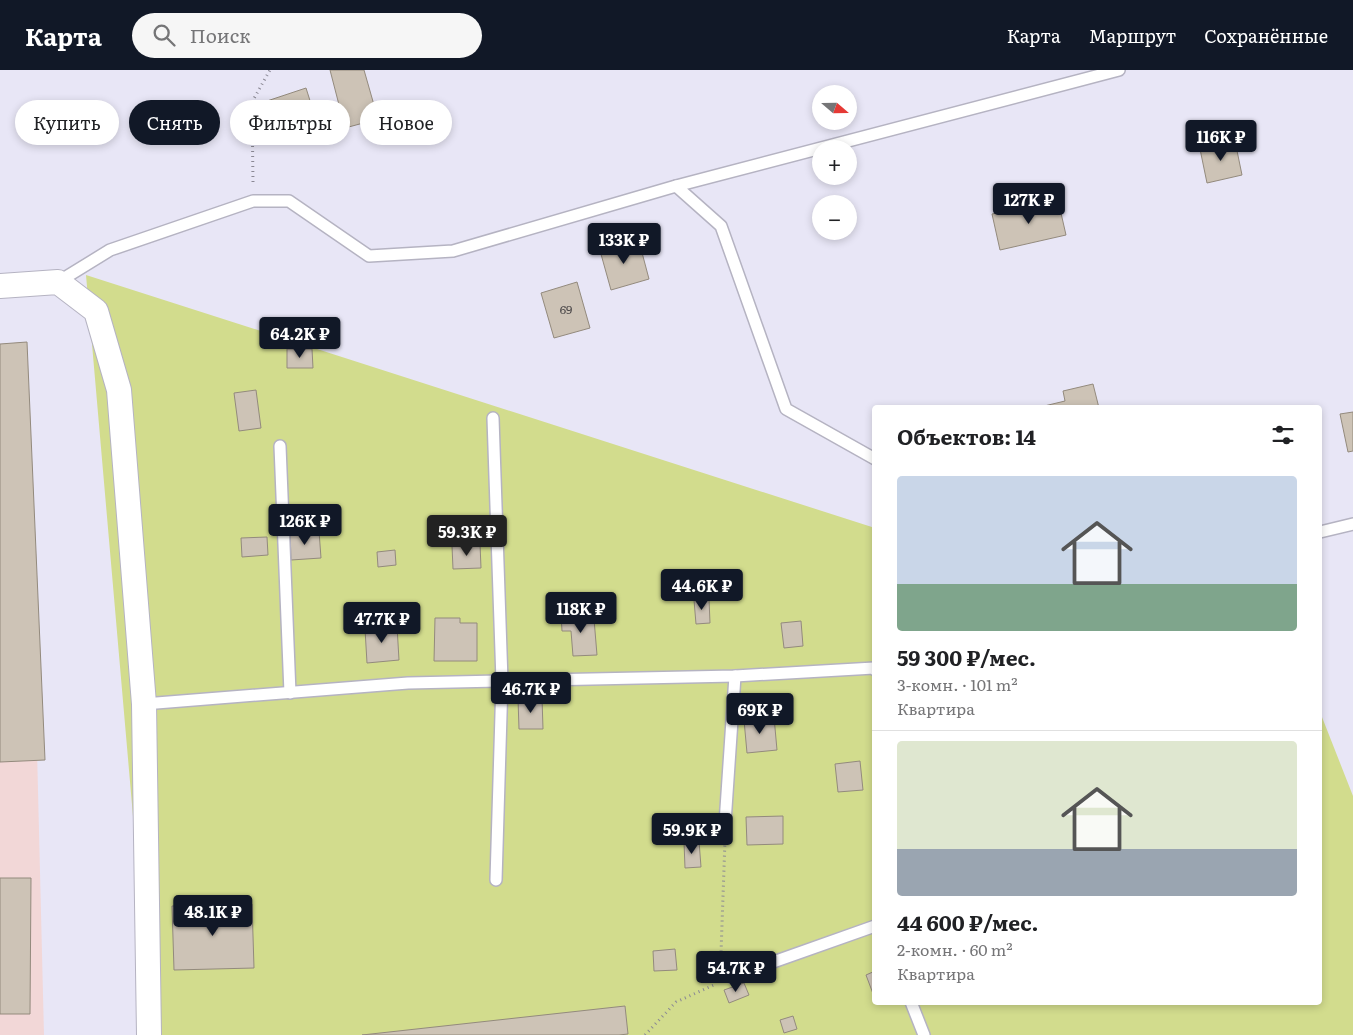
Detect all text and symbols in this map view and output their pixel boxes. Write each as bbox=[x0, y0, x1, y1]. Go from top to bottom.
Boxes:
search box bbox=[132, 13, 482, 58]
text: Карта bbox=[25, 18, 102, 53]
icon: search bbox=[150, 21, 178, 49]
text: Поиск bbox=[190, 21, 251, 49]
text: Карта bbox=[1007, 22, 1061, 49]
text: Маршрут bbox=[1089, 22, 1176, 49]
text: Сохранённые bbox=[1204, 22, 1328, 49]
north arrow bbox=[812, 85, 858, 130]
map controls bbox=[812, 85, 857, 240]
chip: Купить bbox=[15, 100, 119, 145]
chip: Снять bbox=[129, 100, 220, 145]
chip: Фильтры bbox=[230, 100, 350, 145]
chip: Новое bbox=[360, 100, 452, 145]
pin: 116K ₽ bbox=[1180, 119, 1262, 162]
text: 116K ₽ bbox=[1196, 124, 1246, 148]
button: + bbox=[812, 140, 857, 185]
pin: 127K ₽ bbox=[988, 182, 1070, 225]
text: 127K ₽ bbox=[1004, 187, 1054, 211]
button: − bbox=[812, 195, 857, 240]
pin: 133K ₽ bbox=[583, 222, 665, 265]
text: 133K ₽ bbox=[599, 227, 649, 251]
house number: 69 bbox=[560, 300, 572, 318]
pin: 64.2K ₽ bbox=[254, 316, 346, 359]
text: 64.2K ₽ bbox=[270, 321, 330, 345]
text: Объектов: 14 bbox=[897, 420, 1036, 451]
icon: filters bbox=[1269, 421, 1297, 449]
pin: 126K ₽ bbox=[264, 504, 346, 546]
text: 126K ₽ bbox=[280, 508, 331, 532]
icon: home bbox=[1052, 508, 1142, 598]
pin: 59.3K ₽ bbox=[421, 514, 513, 557]
text: 59.3K ₽ bbox=[438, 519, 496, 543]
pin: 44.6K ₽ bbox=[656, 568, 748, 611]
text: 44.6K ₽ bbox=[672, 573, 732, 597]
pin: 118K ₽ bbox=[540, 592, 622, 634]
text: 118K ₽ bbox=[556, 596, 606, 620]
pin: 47.7K ₽ bbox=[336, 602, 428, 644]
text: 47.7K ₽ bbox=[354, 606, 410, 630]
text: 59 300 ₽/мес. bbox=[897, 641, 1036, 672]
pin: 46.7K ₽ bbox=[485, 672, 577, 714]
text: 3-комн. · 101 m² bbox=[897, 672, 1018, 696]
text: 46.7K ₽ bbox=[502, 676, 560, 700]
pin: 69K ₽ bbox=[725, 692, 795, 735]
text: Квартира bbox=[897, 696, 975, 720]
text: 69K ₽ bbox=[738, 697, 782, 721]
icon: home bbox=[1052, 774, 1142, 864]
pin: 59.9K ₽ bbox=[646, 812, 738, 855]
text: 59.9K ₽ bbox=[663, 817, 721, 841]
pin: 48.1K ₽ bbox=[167, 894, 259, 937]
text: 48.1K ₽ bbox=[184, 899, 242, 923]
text: 44 600 ₽/мес. bbox=[897, 906, 1038, 937]
text: 2-комн. · 60 m² bbox=[897, 937, 1013, 961]
pin: 54.7K ₽ bbox=[690, 950, 782, 993]
text: 54.7K ₽ bbox=[707, 955, 765, 979]
text: Квартира bbox=[897, 961, 975, 985]

